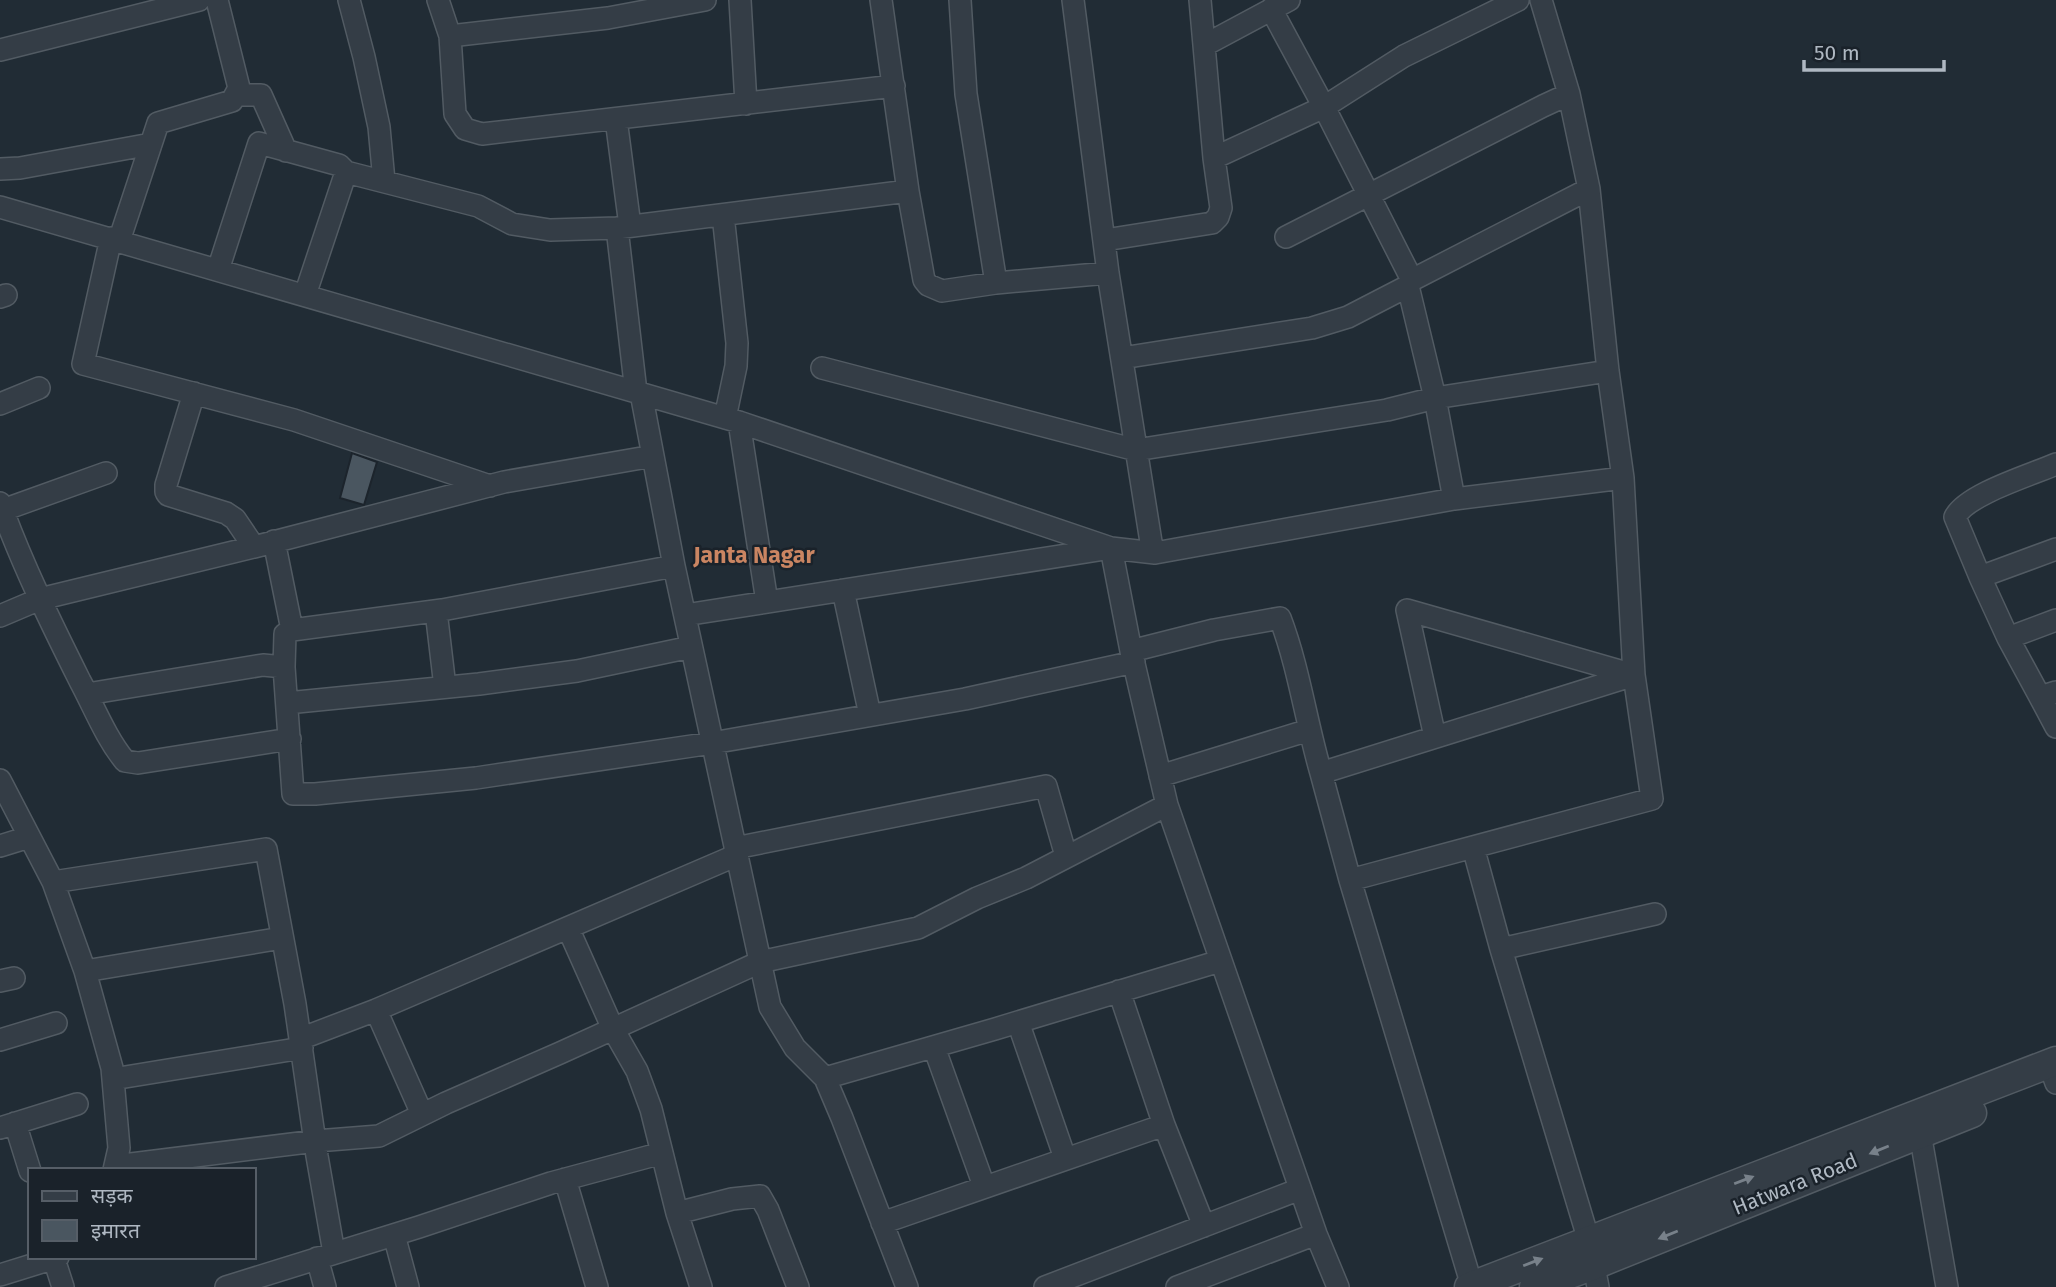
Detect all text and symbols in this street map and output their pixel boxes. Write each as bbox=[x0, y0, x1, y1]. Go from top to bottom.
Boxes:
scale bar bbox=[1804, 28, 1944, 72]
text: 50 m bbox=[1814, 40, 1860, 66]
district label: Janta Nagar bbox=[692, 541, 815, 569]
one-way arrow bbox=[1869, 1144, 1889, 1156]
street label: Hatwara Road bbox=[1729, 1147, 1861, 1221]
legend bbox=[28, 1168, 256, 1259]
one-way arrow bbox=[1734, 1174, 1755, 1185]
text: सड़क bbox=[91, 1183, 133, 1209]
text: इमारत bbox=[91, 1218, 141, 1244]
one-way arrow bbox=[1657, 1230, 1678, 1241]
one-way arrow bbox=[1522, 1257, 1543, 1268]

